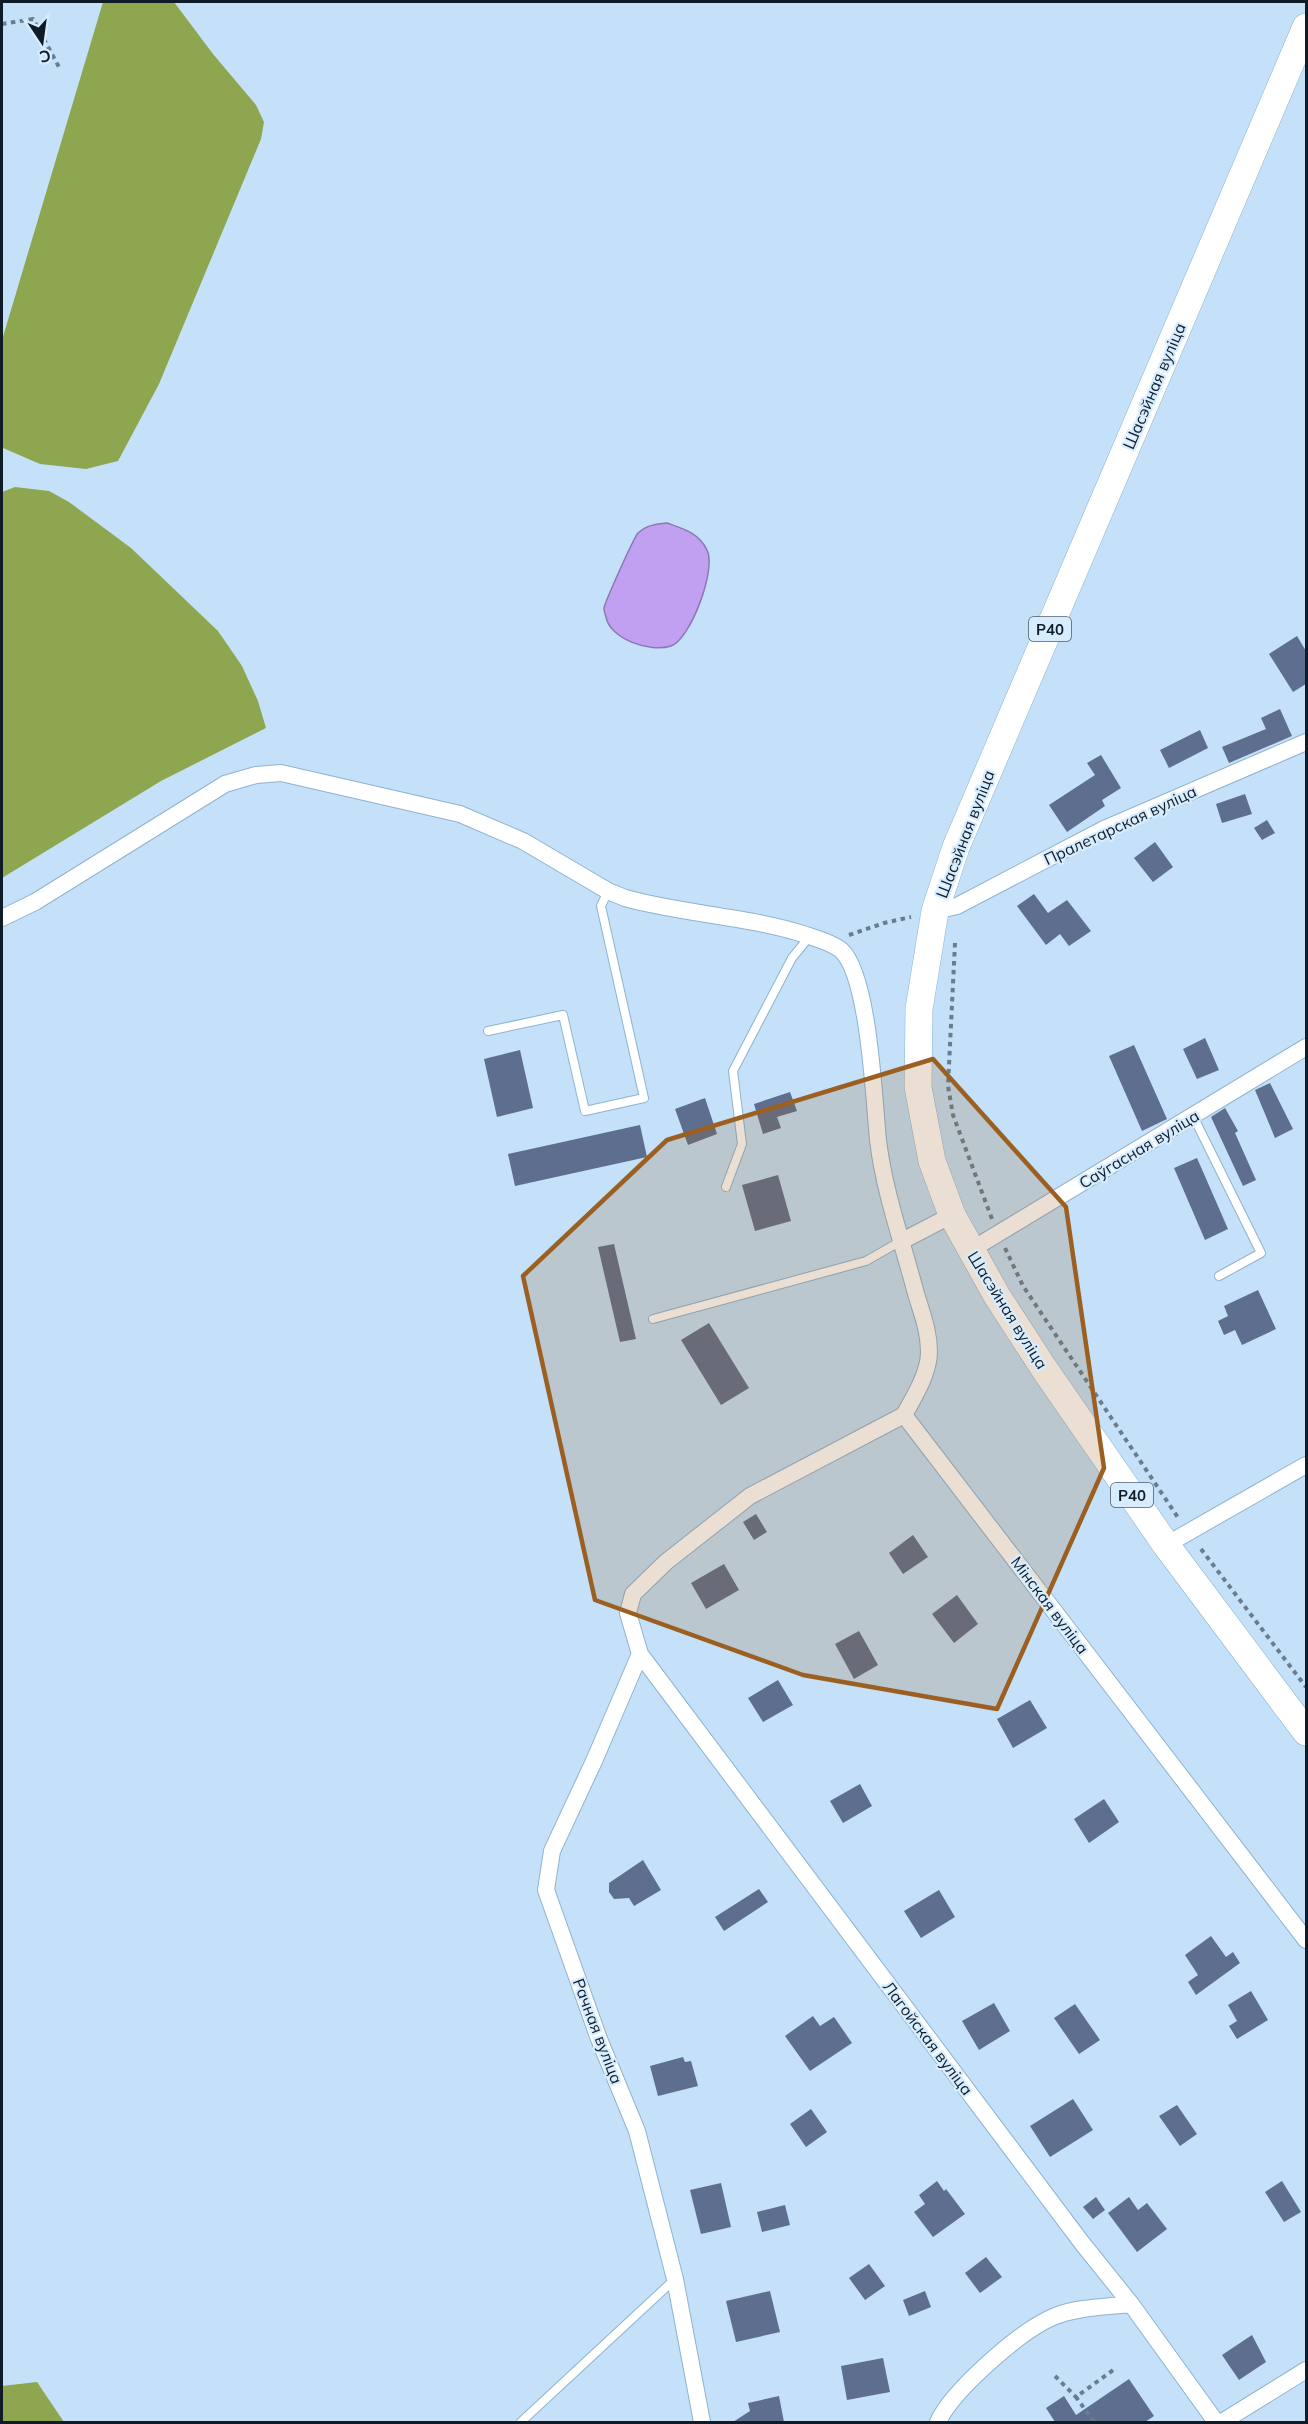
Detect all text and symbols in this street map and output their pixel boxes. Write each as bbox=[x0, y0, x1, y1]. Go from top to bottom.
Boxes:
north arrow bbox=[12, 12, 72, 72]
text: С bbox=[38, 46, 53, 68]
street label: Шасэйная вуліца bbox=[1118, 320, 1190, 452]
road number: Р40 bbox=[1029, 617, 1071, 641]
street label: Шасэйная вуліца bbox=[931, 767, 999, 901]
street label: Пралетарская вуліца bbox=[1040, 781, 1200, 869]
street label: Саўгасная вуліца bbox=[1075, 1105, 1203, 1193]
street label: Шасэйная вуліца bbox=[964, 1247, 1052, 1373]
road number: Р40 bbox=[1111, 1483, 1153, 1507]
street label: Мінская вуліца bbox=[1007, 1552, 1093, 1658]
street label: Рачная вуліца bbox=[569, 1975, 627, 2087]
street label: Лагойская вуліца bbox=[879, 1977, 977, 2099]

